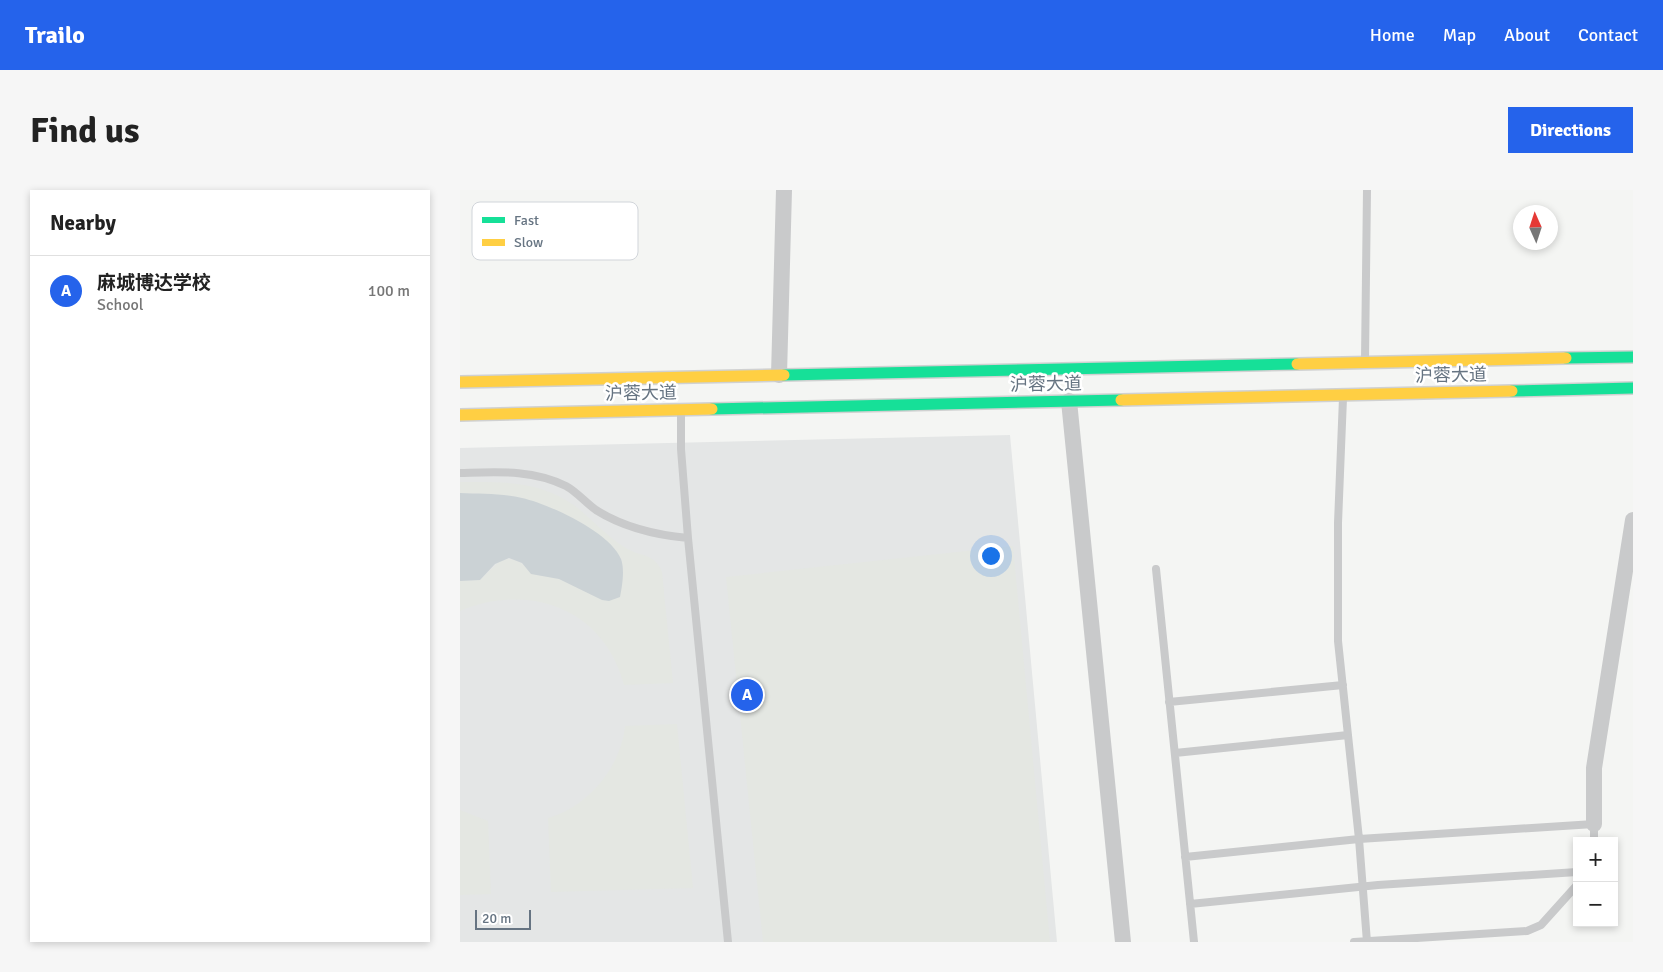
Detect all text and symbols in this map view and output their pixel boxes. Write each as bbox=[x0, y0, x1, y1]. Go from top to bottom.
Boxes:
text: Trailo bbox=[25, 20, 85, 50]
text: Home bbox=[1370, 24, 1415, 46]
text: Map bbox=[1443, 24, 1476, 46]
text: About bbox=[1504, 24, 1550, 46]
text: Contact bbox=[1578, 24, 1638, 46]
button: Directions bbox=[1508, 107, 1633, 153]
text: Find us bbox=[30, 109, 140, 152]
legend bbox=[472, 202, 638, 260]
north arrow bbox=[1513, 205, 1558, 250]
text: Nearby bbox=[50, 210, 116, 236]
text: Fast bbox=[514, 212, 539, 229]
text: Slow bbox=[514, 234, 543, 251]
text: 麻城博达学校 bbox=[97, 271, 211, 295]
text: A bbox=[61, 281, 71, 301]
text: 100 m bbox=[368, 281, 410, 301]
text: School bbox=[97, 295, 143, 315]
street label: 沪蓉大道 bbox=[1415, 363, 1487, 387]
street label: 沪蓉大道 bbox=[1010, 372, 1082, 396]
street label: 沪蓉大道 bbox=[605, 381, 677, 405]
your location bbox=[978, 543, 1004, 569]
pin: A bbox=[731, 676, 763, 714]
map controls bbox=[1573, 837, 1618, 927]
button: + bbox=[1573, 837, 1618, 882]
button: − bbox=[1573, 882, 1618, 927]
scale bar bbox=[475, 907, 531, 930]
text: 20 m bbox=[482, 910, 511, 927]

